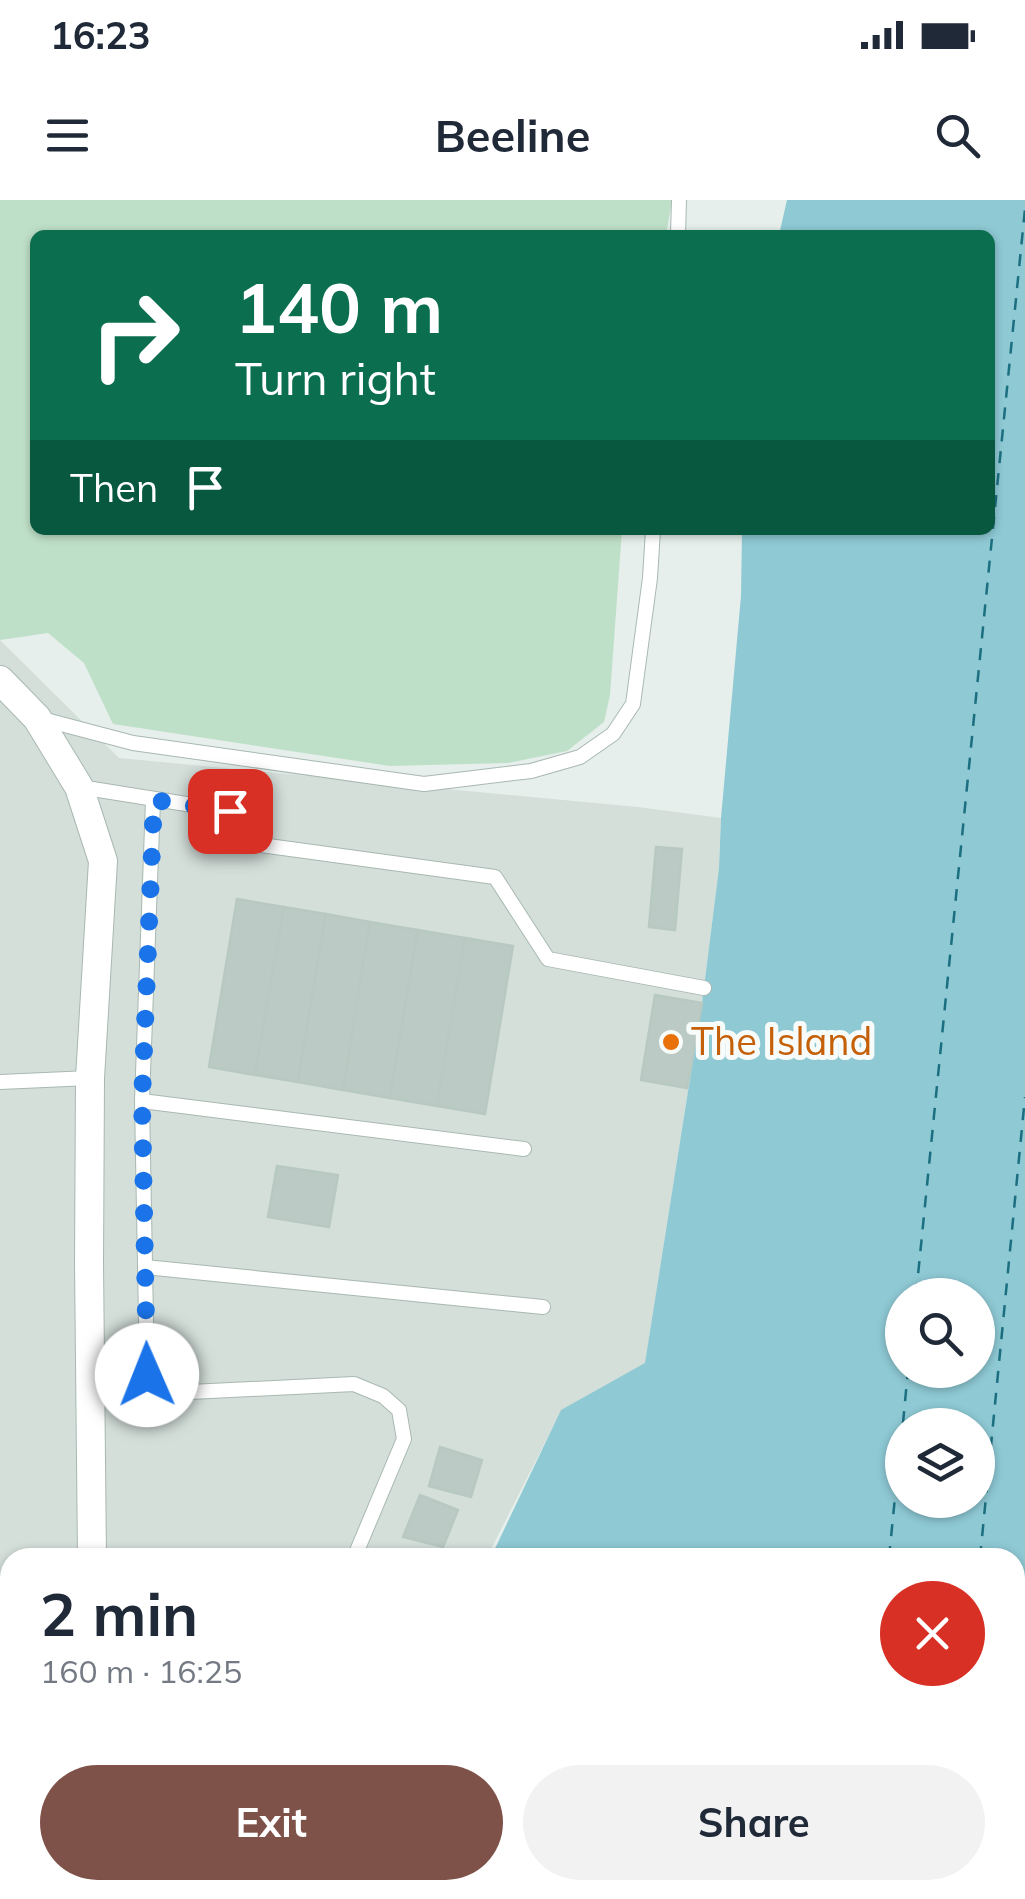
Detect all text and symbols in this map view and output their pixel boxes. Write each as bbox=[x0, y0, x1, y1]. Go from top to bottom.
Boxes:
text: 16:23 bbox=[50, 11, 151, 59]
text: Beeline bbox=[435, 107, 590, 163]
icon: menu bbox=[40, 108, 95, 163]
icon: search bbox=[930, 108, 985, 163]
text: 140 m bbox=[235, 263, 443, 351]
icon: right bbox=[70, 270, 200, 400]
text: Turn right bbox=[235, 350, 436, 406]
icon: arrive bbox=[178, 460, 233, 515]
text: Then bbox=[70, 464, 158, 512]
pin bbox=[188, 769, 273, 854]
icon: arrive bbox=[203, 784, 258, 839]
place label: The Island bbox=[691, 1017, 872, 1065]
marker: The Island bbox=[660, 1031, 682, 1053]
map controls bbox=[885, 1278, 995, 1518]
button: search bbox=[885, 1278, 995, 1388]
position arrow bbox=[95, 1323, 199, 1427]
button: layers bbox=[885, 1408, 995, 1518]
text: 2 min bbox=[40, 1576, 198, 1651]
button: close bbox=[880, 1581, 985, 1686]
text: 160 m · 16:25 bbox=[40, 1651, 242, 1691]
button: Exit bbox=[40, 1765, 503, 1880]
button: Share bbox=[523, 1765, 985, 1880]

